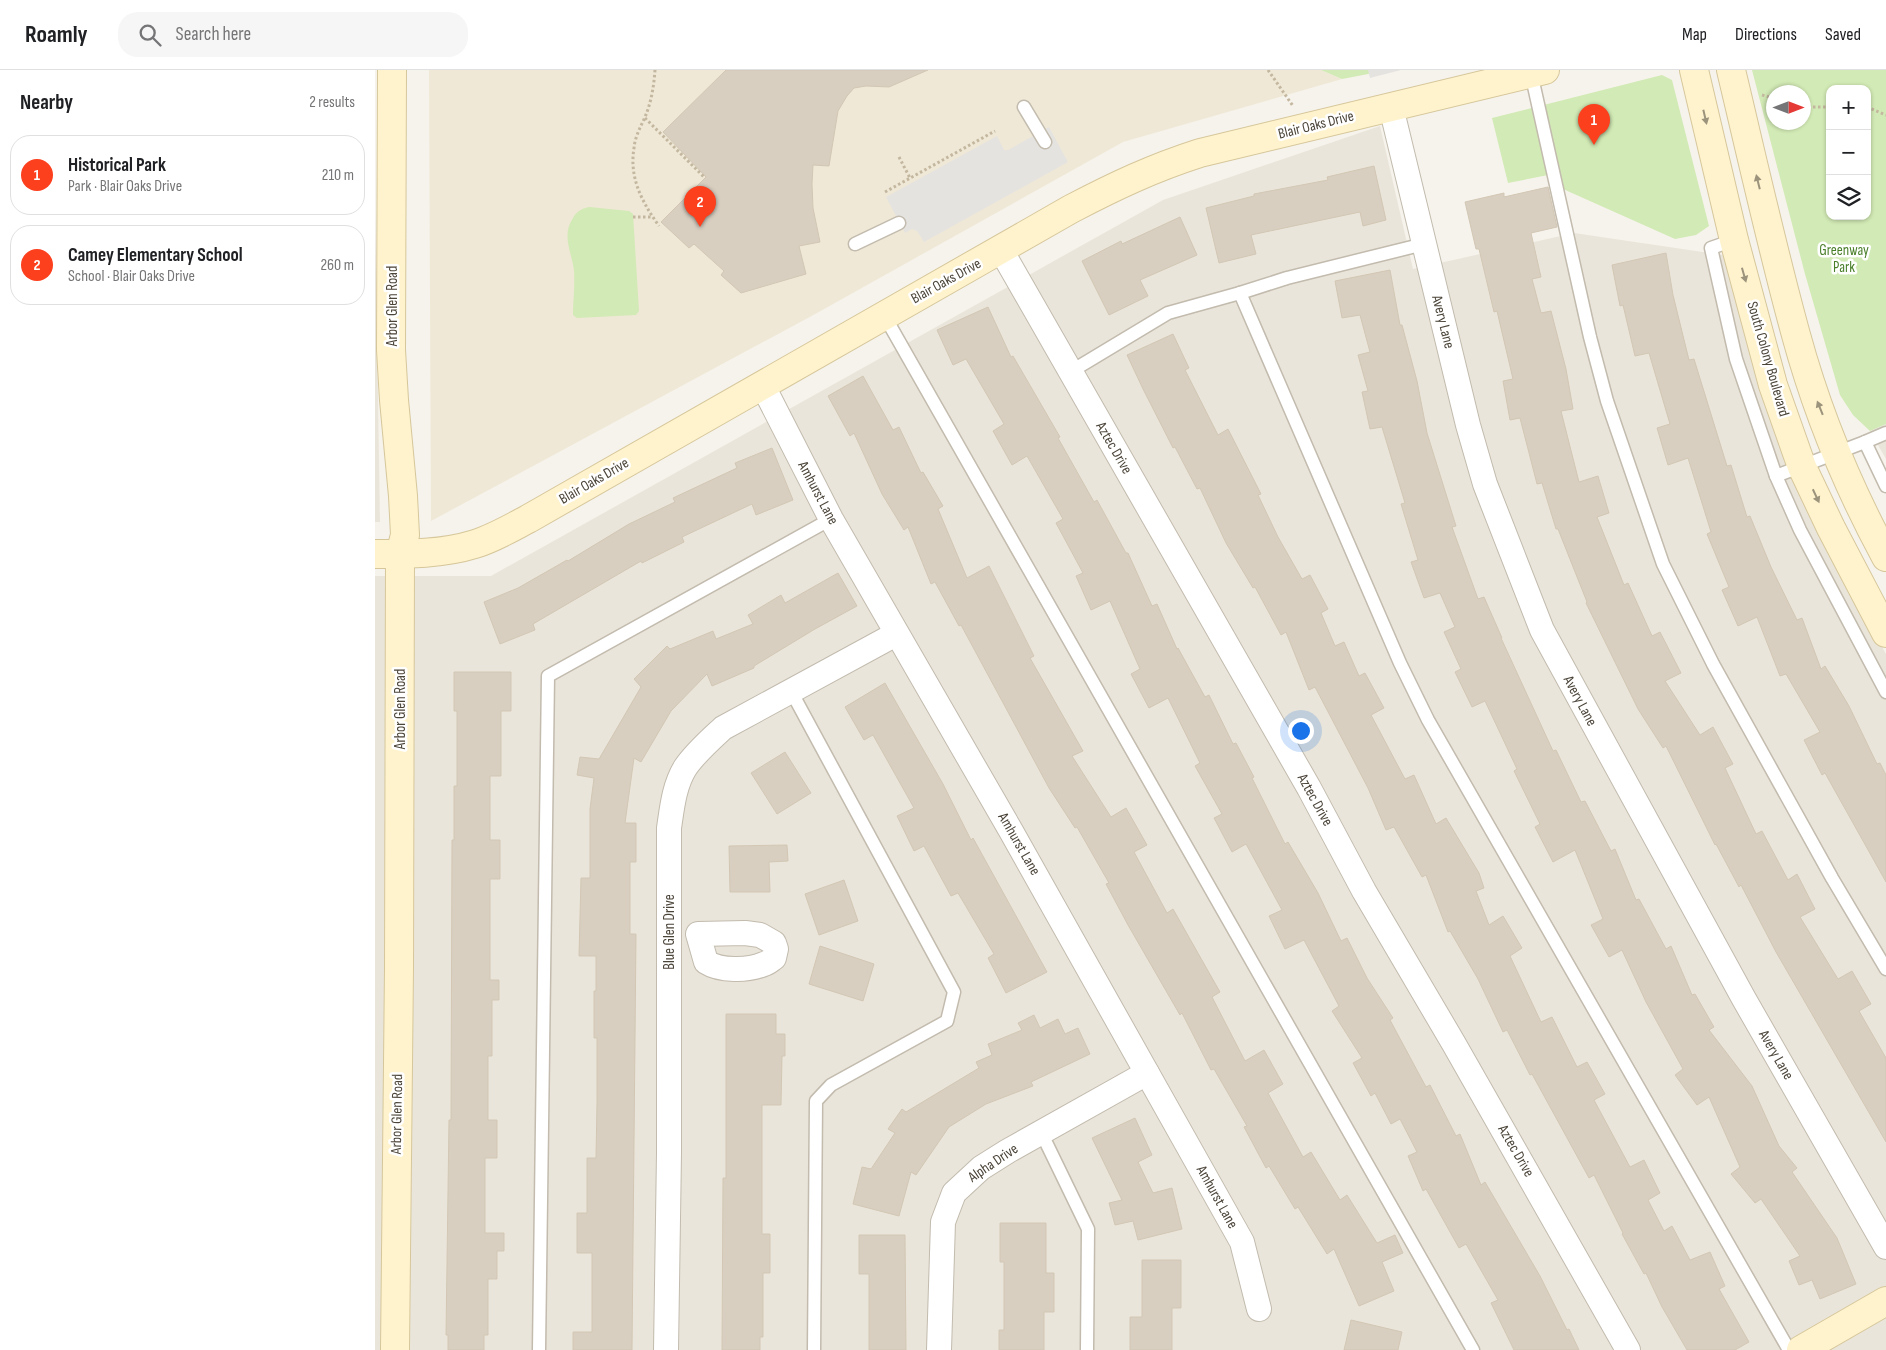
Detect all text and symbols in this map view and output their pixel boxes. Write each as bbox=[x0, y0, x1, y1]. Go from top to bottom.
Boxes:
search box bbox=[118, 12, 468, 57]
text: Roamly bbox=[25, 20, 88, 49]
icon: search bbox=[136, 21, 164, 49]
text: Search here bbox=[176, 23, 251, 46]
text: Map bbox=[1682, 24, 1707, 45]
text: Directions bbox=[1735, 24, 1797, 45]
text: Saved bbox=[1825, 24, 1861, 45]
north arrow bbox=[1766, 85, 1811, 130]
map controls bbox=[1826, 85, 1871, 220]
button: + bbox=[1826, 85, 1871, 130]
text: Nearby bbox=[20, 90, 73, 115]
text: 2 results bbox=[309, 93, 355, 112]
pin: 1 bbox=[1578, 104, 1610, 145]
street label: Blair Oaks Drive bbox=[1276, 106, 1356, 144]
one-way arrow bbox=[1701, 110, 1709, 125]
button: − bbox=[1826, 130, 1871, 175]
text: Historical Park bbox=[68, 154, 166, 177]
text: 1 bbox=[34, 166, 40, 185]
text: 210 m bbox=[322, 166, 354, 185]
one-way arrow bbox=[1754, 175, 1762, 190]
button: layers bbox=[1826, 175, 1871, 220]
text: Park · Blair Oaks Drive bbox=[68, 177, 182, 196]
pin: 2 bbox=[684, 186, 716, 227]
park label: Greenway Park bbox=[1819, 241, 1869, 277]
text: Camey Elementary School bbox=[68, 244, 243, 267]
street label: Blair Oaks Drive bbox=[908, 254, 984, 308]
text: 2 bbox=[33, 256, 41, 275]
text: 260 m bbox=[320, 256, 354, 275]
street label: Arbor Glen Road bbox=[383, 266, 402, 347]
text: School · Blair Oaks Drive bbox=[68, 267, 195, 286]
one-way arrow bbox=[1740, 268, 1748, 283]
street label: Avery Lane bbox=[1427, 292, 1459, 351]
street label: South Colony Boulevard bbox=[1742, 299, 1794, 419]
one-way arrow bbox=[1816, 400, 1824, 415]
street label: Aztec Drive bbox=[1091, 418, 1136, 477]
street label: Blair Oaks Drive bbox=[556, 453, 632, 509]
street label: Amhurst Lane bbox=[793, 457, 843, 528]
one-way arrow bbox=[1812, 489, 1820, 503]
street label: Arbor Glen Road bbox=[391, 669, 410, 750]
street label: Avery Lane bbox=[1558, 672, 1601, 729]
your location bbox=[1288, 718, 1314, 744]
street label: Aztec Drive bbox=[1292, 770, 1337, 830]
street label: Amhurst Lane bbox=[993, 808, 1045, 879]
street label: Blue Glen Drive bbox=[660, 894, 679, 970]
street label: Avery Lane bbox=[1754, 1026, 1798, 1083]
street label: Arbor Glen Road bbox=[387, 1074, 407, 1155]
street label: Aztec Drive bbox=[1493, 1121, 1538, 1180]
street label: Alpha Drive bbox=[963, 1139, 1022, 1187]
street label: Amhurst Lane bbox=[1191, 1161, 1242, 1232]

